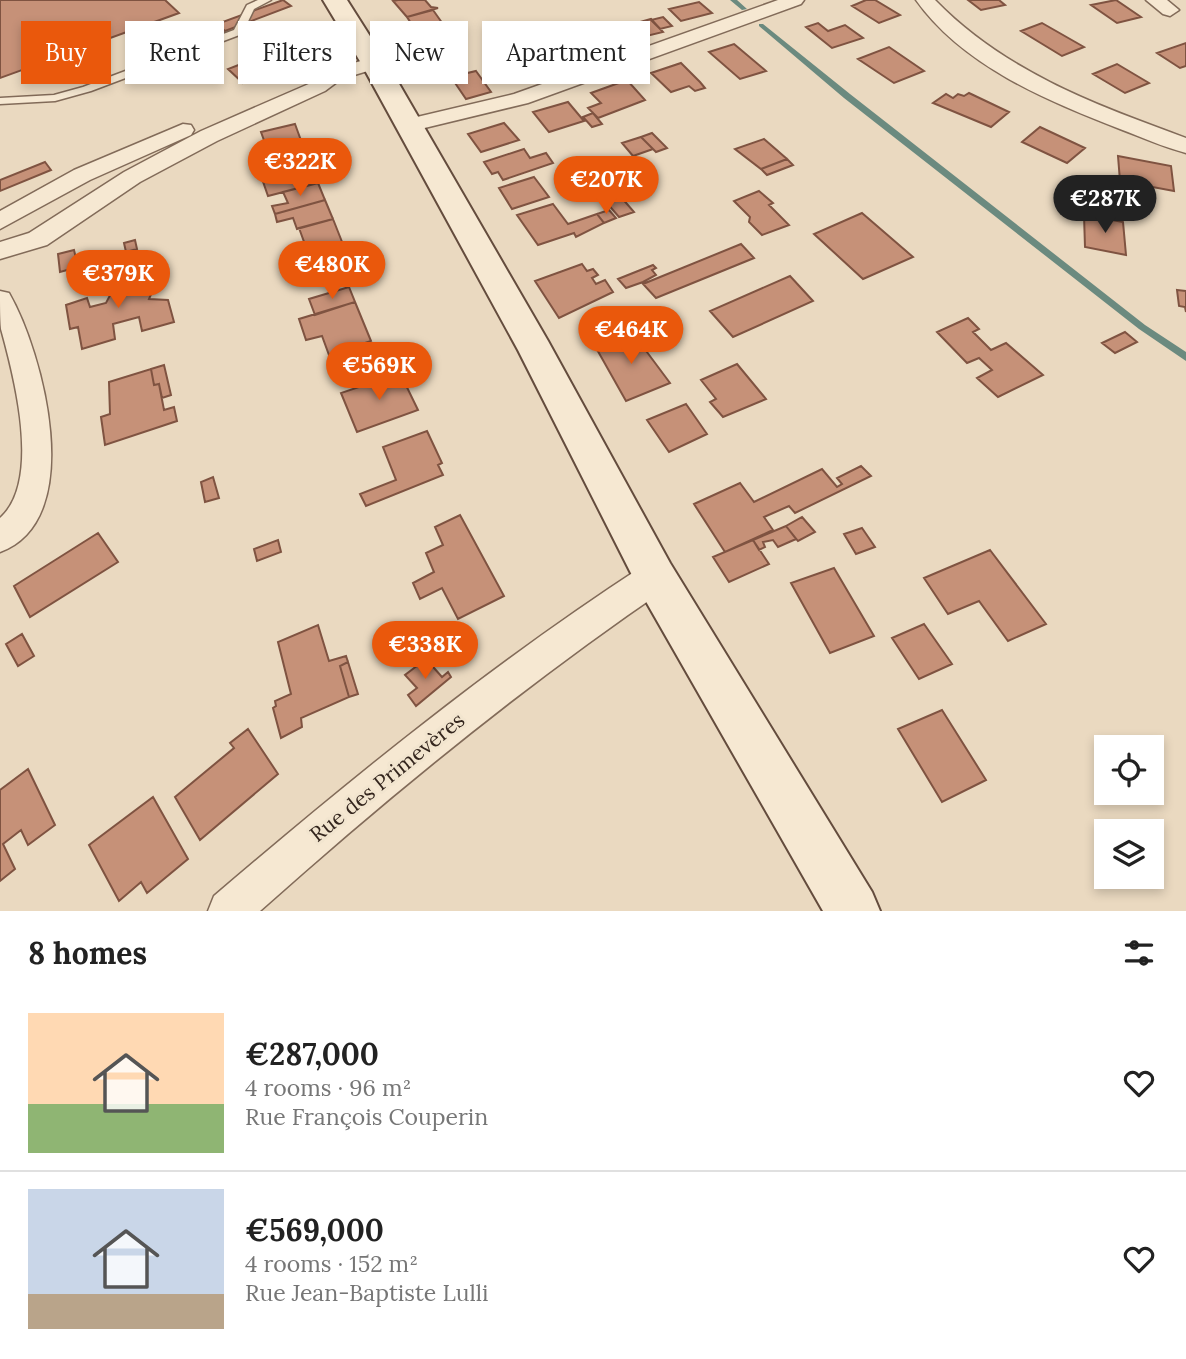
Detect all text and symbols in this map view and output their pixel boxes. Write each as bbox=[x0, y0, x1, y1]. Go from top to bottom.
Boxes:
chip: Buy bbox=[21, 21, 111, 84]
chip: Rent bbox=[125, 21, 224, 84]
chip: Filters bbox=[238, 21, 356, 84]
chip: New bbox=[370, 21, 468, 84]
chip: Apartment bbox=[482, 21, 650, 84]
pin: €322K bbox=[251, 138, 349, 198]
text: €322K bbox=[264, 146, 336, 175]
pin: €207K bbox=[557, 156, 655, 216]
text: €207K bbox=[570, 164, 642, 193]
pin: €287K bbox=[1056, 176, 1154, 235]
text: €287K bbox=[1069, 183, 1141, 212]
pin: €480K bbox=[283, 242, 381, 301]
text: €480K bbox=[294, 249, 370, 278]
pin: €379K bbox=[69, 250, 167, 310]
text: €379K bbox=[82, 258, 154, 287]
pin: €464K bbox=[582, 306, 680, 366]
text: €464K bbox=[594, 314, 668, 343]
pin: €569K bbox=[330, 342, 428, 402]
text: €569K bbox=[342, 350, 416, 379]
pin: €338K bbox=[376, 622, 474, 681]
text: €338K bbox=[388, 629, 462, 658]
street label: Rue des Primevères bbox=[304, 706, 470, 848]
map controls bbox=[1094, 735, 1164, 889]
button: locate bbox=[1094, 735, 1164, 805]
button: layers bbox=[1094, 819, 1164, 889]
text: 8 homes bbox=[28, 934, 147, 972]
icon: filters bbox=[1120, 934, 1158, 972]
text: €287,000 bbox=[245, 1035, 379, 1073]
icon: home bbox=[84, 1041, 168, 1125]
icon: heart bbox=[1120, 1064, 1158, 1102]
text: 4 rooms · 96 m² bbox=[245, 1073, 411, 1102]
text: Rue François Couperin bbox=[245, 1102, 488, 1131]
text: €569,000 bbox=[245, 1211, 384, 1249]
icon: home bbox=[84, 1217, 168, 1301]
icon: heart bbox=[1120, 1240, 1158, 1278]
text: 4 rooms · 152 m² bbox=[245, 1249, 418, 1278]
text: Rue Jean-Baptiste Lulli bbox=[245, 1278, 488, 1307]

